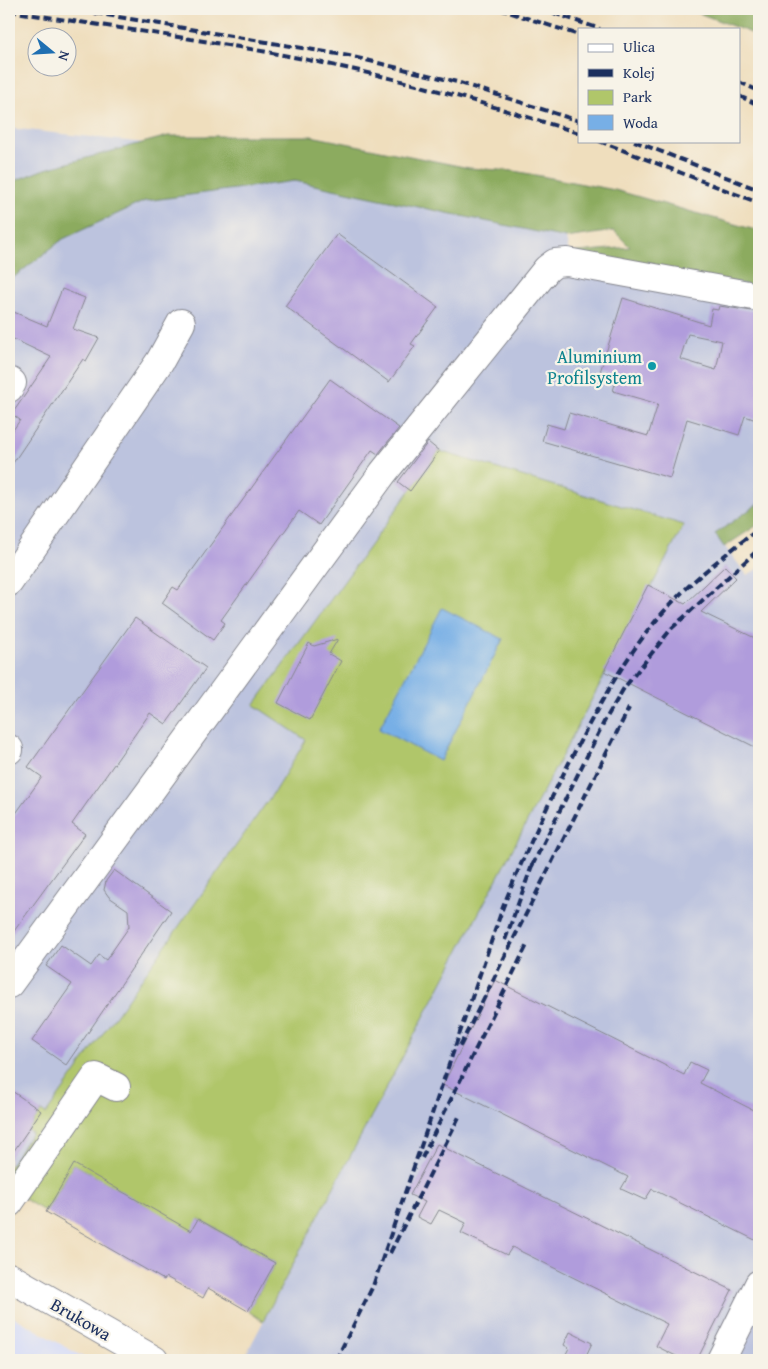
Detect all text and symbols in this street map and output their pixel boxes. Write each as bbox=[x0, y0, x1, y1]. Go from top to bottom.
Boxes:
north arrow bbox=[28, 28, 78, 78]
legend bbox=[578, 28, 740, 142]
text: Ulica bbox=[623, 36, 655, 57]
text: N bbox=[53, 48, 75, 64]
text: Kolej bbox=[623, 62, 655, 83]
text: Park bbox=[623, 86, 652, 107]
text: Woda bbox=[623, 112, 658, 133]
place label: Aluminium Profilsystem bbox=[547, 343, 642, 391]
marker: Aluminium Profilsystem bbox=[646, 360, 658, 372]
street label: Brukowa bbox=[46, 1291, 117, 1347]

